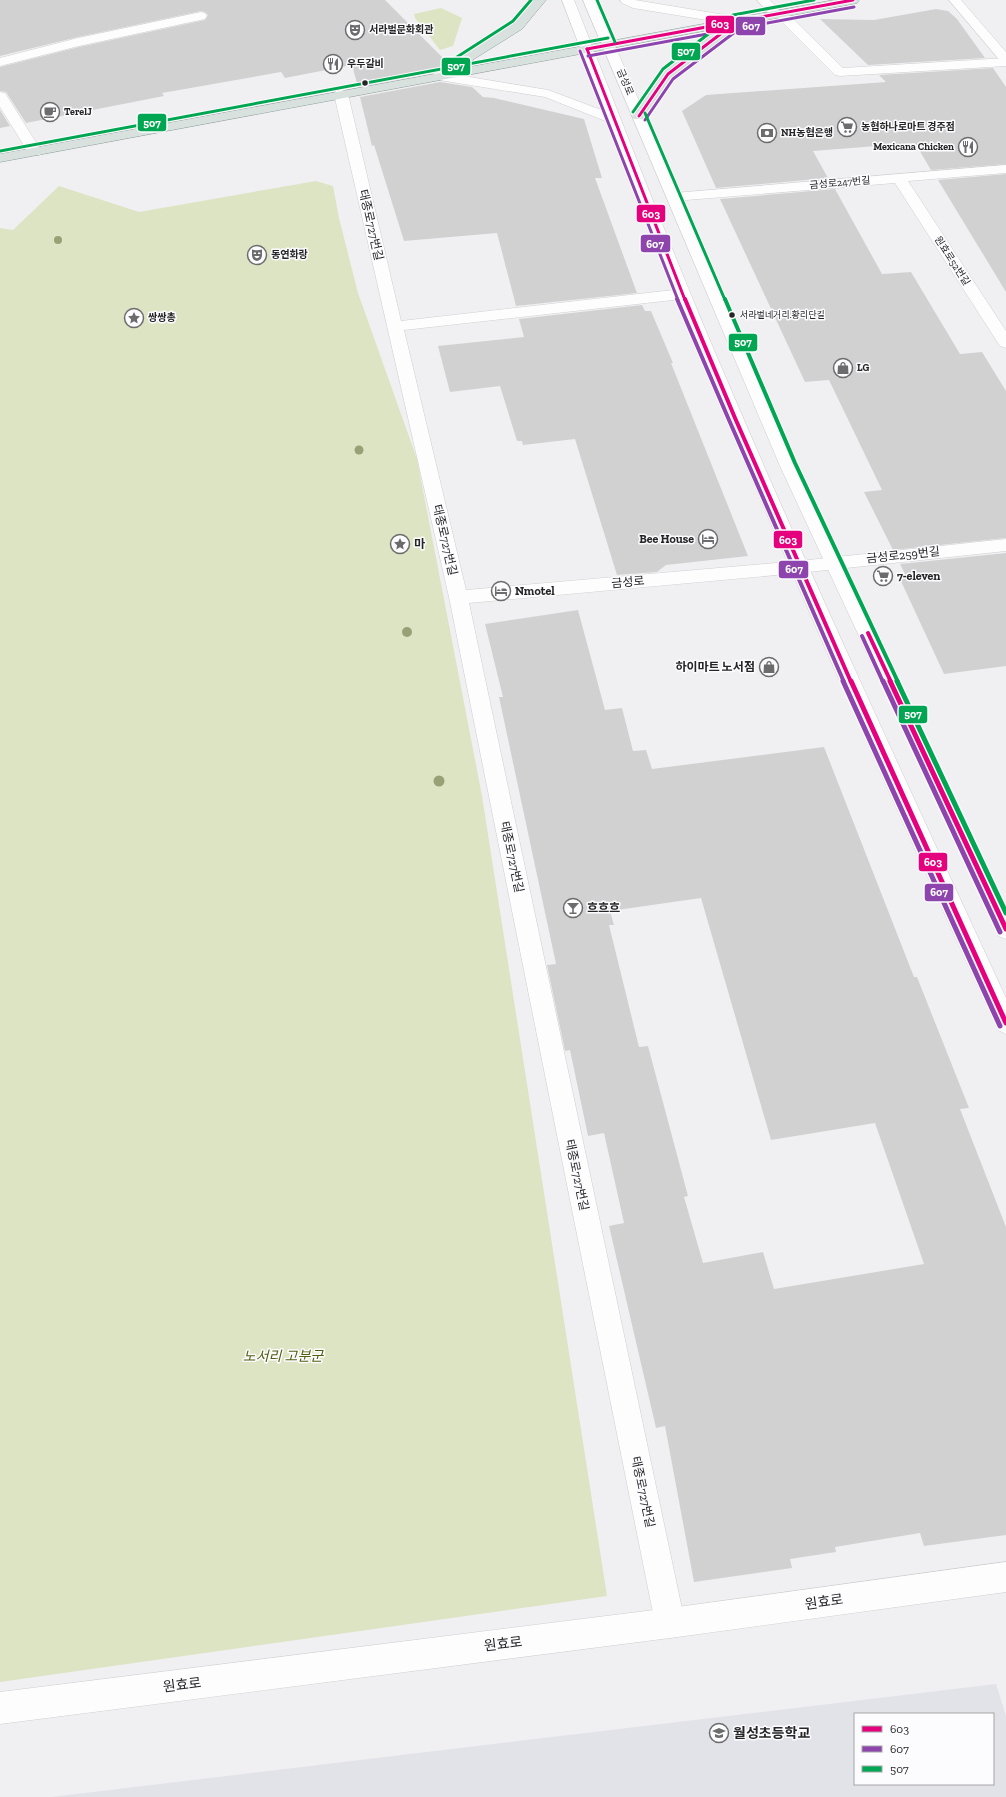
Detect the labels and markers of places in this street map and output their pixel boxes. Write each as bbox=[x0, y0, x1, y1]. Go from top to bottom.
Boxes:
theatre icon: 서라벌문화회관 bbox=[344, 19, 366, 41]
place label: 서라벌문화회관 bbox=[369, 24, 433, 36]
restaurant icon: 우두갈비 bbox=[322, 53, 344, 75]
place label: 우두갈비 bbox=[347, 58, 384, 70]
unlabelled marker bbox=[360, 78, 370, 88]
cafe icon: TerelJ bbox=[39, 101, 61, 123]
place label: TerelJ bbox=[64, 106, 92, 118]
supermarket icon: 농협하나로마트 경주점 bbox=[836, 116, 858, 138]
place label: 농협하나로마트 경주점 bbox=[861, 121, 955, 133]
bank icon: NH농협은행 bbox=[756, 122, 778, 144]
place label: NH농협은행 bbox=[781, 127, 833, 139]
restaurant icon: Mexicana Chicken bbox=[957, 136, 979, 158]
place label: Mexicana Chicken bbox=[873, 141, 954, 153]
theatre icon: 동연화랑 bbox=[246, 244, 268, 266]
place label: 동연화랑 bbox=[271, 249, 308, 261]
place icon: 쌍쌍총 bbox=[123, 307, 145, 329]
marker: 서라벌네거리.황리단길 bbox=[727, 310, 737, 320]
place label: 서라벌네거리.황리단길 bbox=[740, 310, 825, 320]
place label: 쌍쌍총 bbox=[148, 312, 176, 324]
shop icon: LG bbox=[832, 357, 854, 379]
place label: LG bbox=[857, 362, 870, 374]
hotel icon: Bee House bbox=[697, 528, 719, 550]
place label: Bee House bbox=[639, 532, 694, 546]
place icon: 마 bbox=[389, 533, 411, 555]
place label: 마 bbox=[414, 537, 425, 551]
supermarket icon: 7-eleven bbox=[872, 565, 894, 587]
place label: 7-eleven bbox=[897, 569, 940, 583]
hotel icon: Nmotel bbox=[490, 580, 512, 602]
place label: Nmotel bbox=[515, 584, 555, 598]
shop icon: 하이마트 노서점 bbox=[758, 656, 780, 678]
place label: 하이마트 노서점 bbox=[675, 660, 755, 674]
bar icon: 흐흐흐 bbox=[562, 897, 584, 919]
place label: 흐흐흐 bbox=[587, 901, 620, 915]
school or university icon: 월성초등학교 bbox=[708, 1722, 730, 1744]
place label: 월성초등학교 bbox=[733, 1725, 810, 1742]

